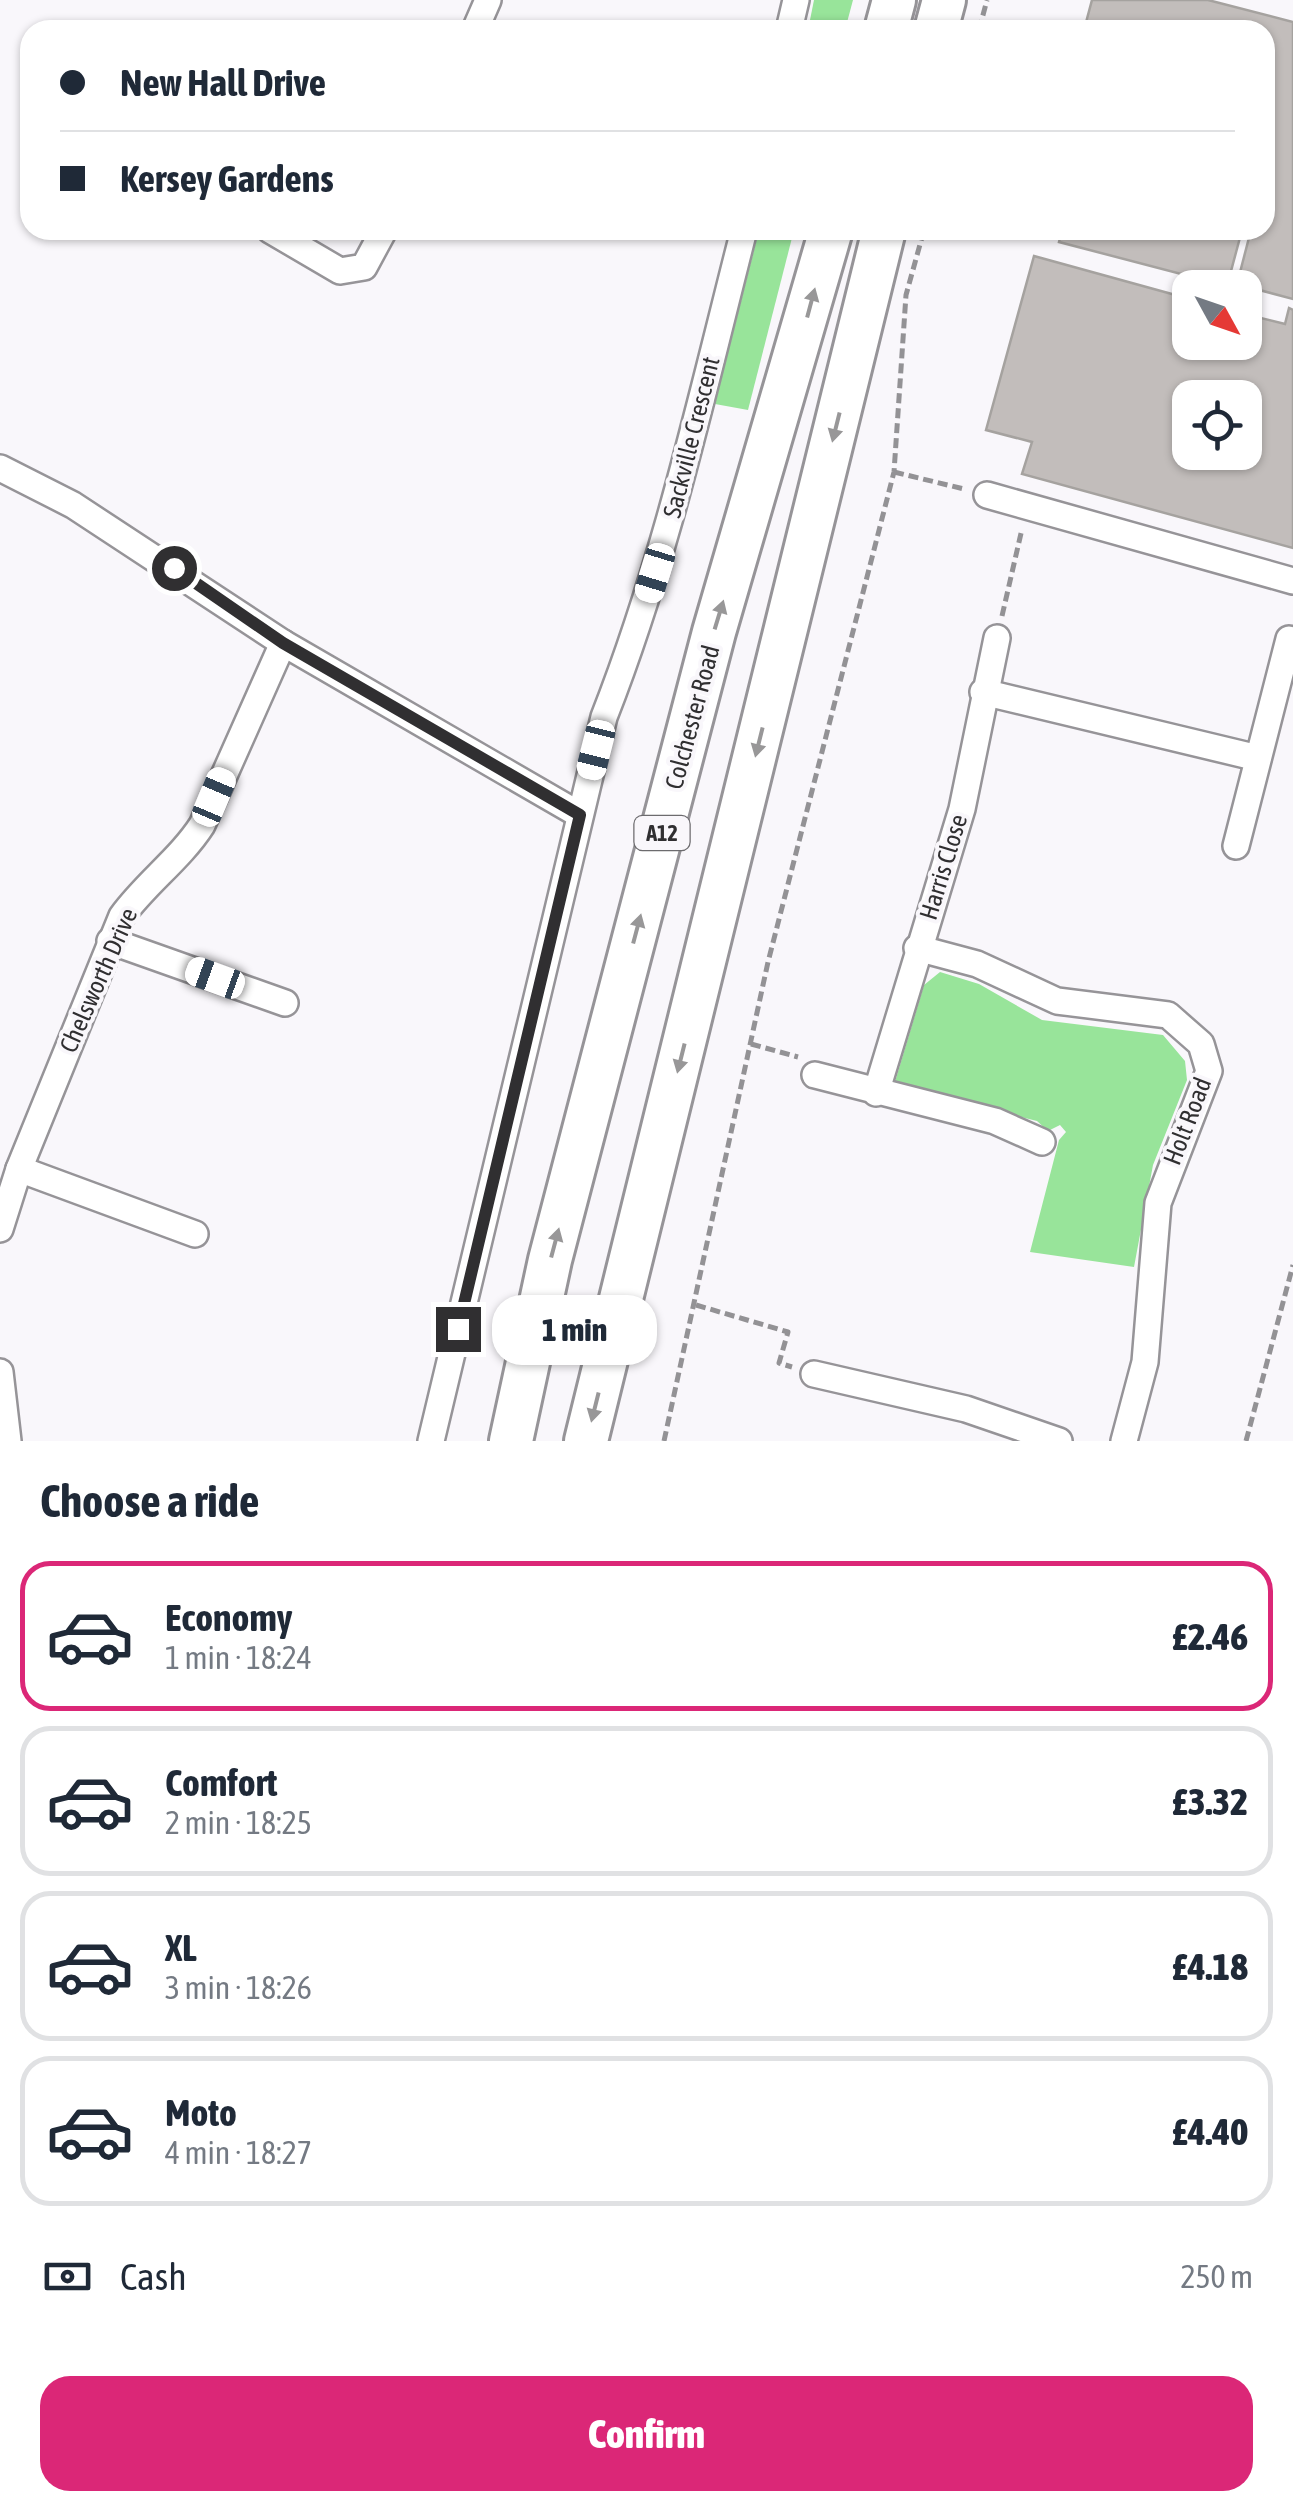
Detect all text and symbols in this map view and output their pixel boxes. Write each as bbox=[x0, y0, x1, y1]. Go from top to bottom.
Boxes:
text: New Hall Drive bbox=[120, 61, 326, 104]
text: Kersey Gardens bbox=[120, 157, 334, 200]
north arrow bbox=[1172, 270, 1262, 360]
map controls bbox=[1172, 270, 1262, 470]
one-way arrow bbox=[803, 287, 819, 318]
street label: Sackville Crescent bbox=[657, 354, 725, 520]
button: locate bbox=[1172, 380, 1262, 470]
one-way arrow bbox=[828, 412, 843, 443]
car bbox=[632, 540, 678, 606]
route start bbox=[152, 546, 197, 591]
one-way arrow bbox=[712, 599, 727, 629]
street label: Colchester Road bbox=[659, 642, 725, 792]
car bbox=[574, 717, 618, 783]
one-way arrow bbox=[750, 727, 766, 758]
car bbox=[188, 764, 240, 830]
street label: Harris Close bbox=[914, 811, 972, 923]
road number: A12 bbox=[634, 816, 690, 850]
street label: Chelsworth Drive bbox=[54, 903, 142, 1057]
one-way arrow bbox=[629, 913, 645, 944]
car bbox=[182, 954, 248, 1002]
one-way arrow bbox=[673, 1043, 688, 1074]
street label: Holt Road bbox=[1158, 1073, 1216, 1169]
one-way arrow bbox=[547, 1227, 563, 1258]
callout: 1 min bbox=[493, 1294, 658, 1364]
route end bbox=[436, 1307, 481, 1352]
text: 1 min bbox=[542, 1311, 607, 1348]
one-way arrow bbox=[586, 1392, 602, 1423]
text: Choose a ride bbox=[40, 1475, 259, 1527]
icon: car bbox=[45, 1591, 135, 1681]
text: Economy bbox=[165, 1596, 292, 1639]
text: £2.46 bbox=[1172, 1615, 1248, 1658]
text: 1 min · 18:24 bbox=[165, 1639, 312, 1676]
icon: car bbox=[45, 1756, 135, 1846]
text: Comfort bbox=[165, 1761, 277, 1804]
text: £3.32 bbox=[1172, 1780, 1248, 1823]
text: 2 min · 18:25 bbox=[165, 1804, 312, 1841]
icon: car bbox=[45, 1921, 135, 2011]
text: XL bbox=[165, 1926, 197, 1969]
text: £4.18 bbox=[1172, 1945, 1248, 1988]
text: 3 min · 18:26 bbox=[165, 1969, 312, 2006]
icon: car bbox=[45, 2086, 135, 2176]
text: Moto bbox=[165, 2091, 237, 2134]
text: £4.40 bbox=[1172, 2110, 1248, 2153]
text: 4 min · 18:27 bbox=[165, 2134, 312, 2171]
icon: cash bbox=[40, 2249, 95, 2304]
text: Cash bbox=[120, 2255, 187, 2298]
text: 250 m bbox=[1180, 2258, 1253, 2295]
button: Confirm bbox=[40, 2376, 1253, 2491]

